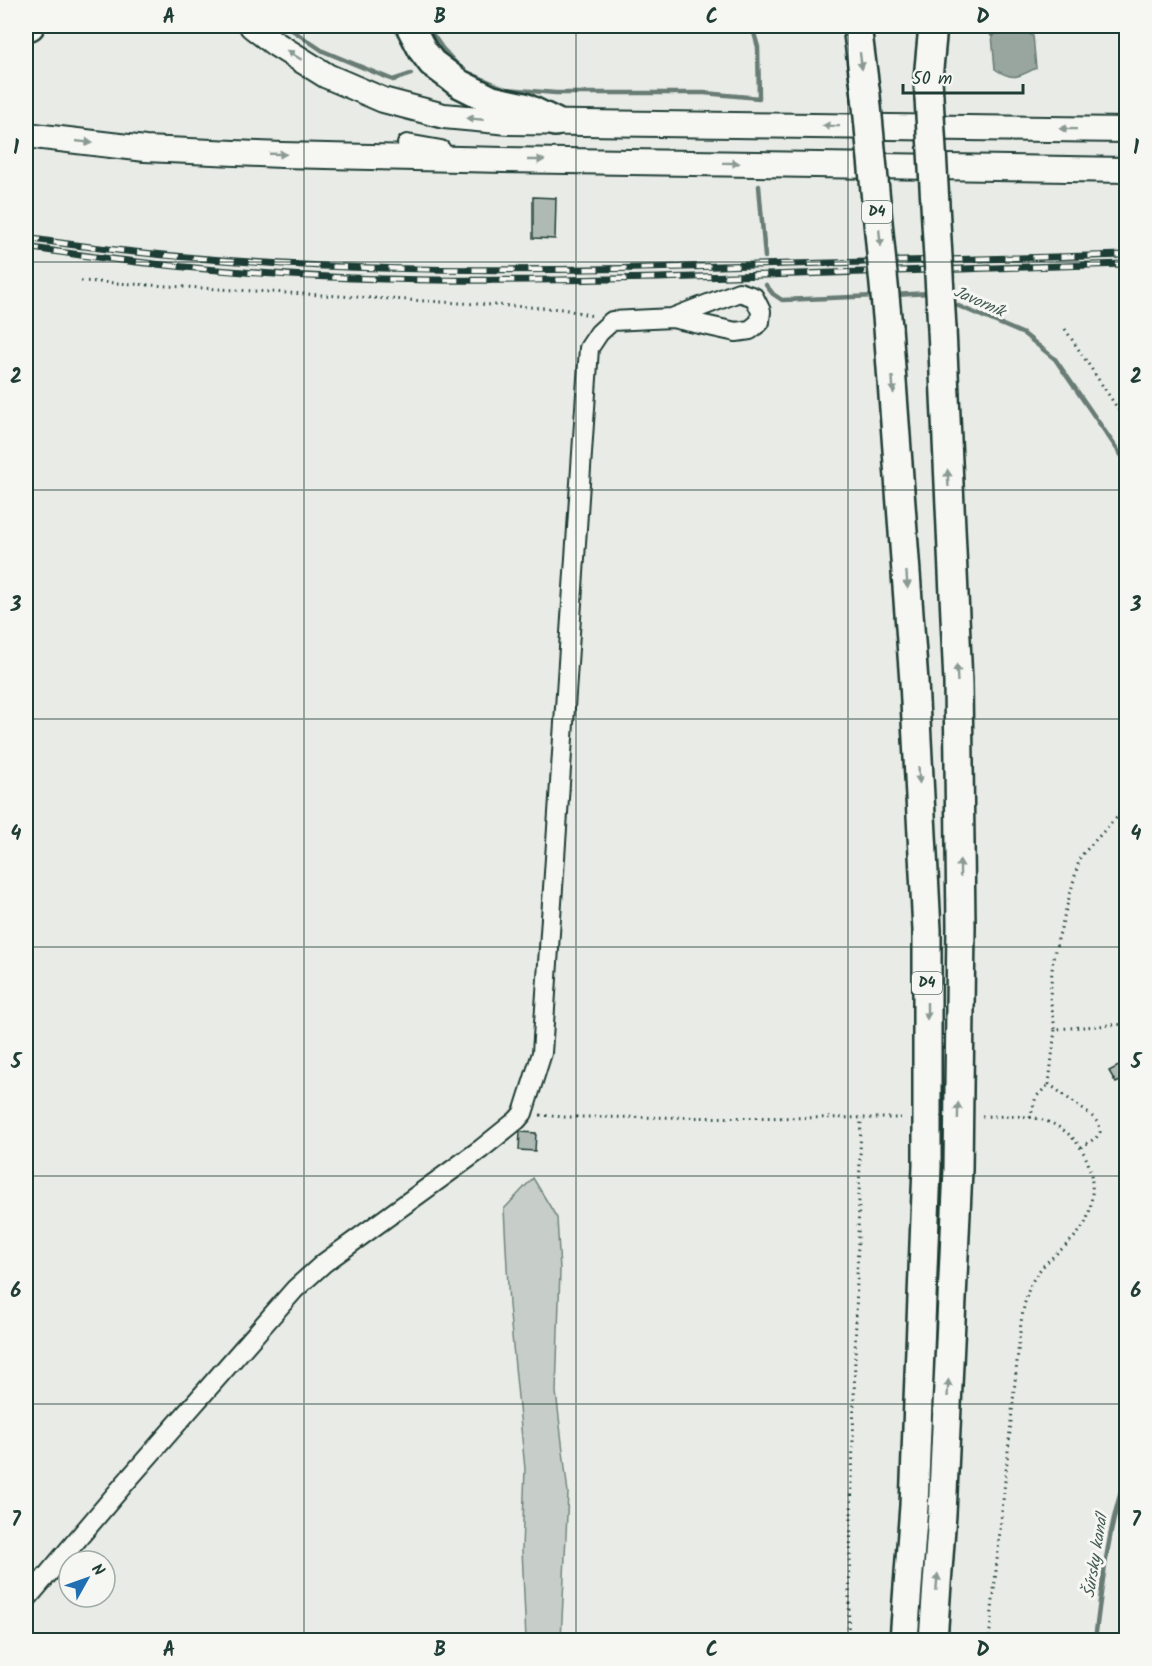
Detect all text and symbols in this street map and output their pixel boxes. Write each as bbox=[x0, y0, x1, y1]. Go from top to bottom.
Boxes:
text: A bbox=[163, 2, 175, 34]
text: B bbox=[434, 2, 446, 34]
text: C bbox=[706, 2, 718, 34]
text: D bbox=[976, 2, 990, 34]
one-way arrow bbox=[285, 49, 302, 60]
one-way arrow bbox=[857, 51, 866, 70]
scale bar bbox=[903, 57, 1023, 95]
text: 50 m bbox=[912, 65, 952, 94]
one-way arrow bbox=[466, 114, 485, 124]
one-way arrow bbox=[822, 121, 841, 131]
one-way arrow bbox=[1059, 124, 1078, 134]
text: 1 bbox=[13, 133, 19, 165]
text: 1 bbox=[1133, 133, 1139, 165]
one-way arrow bbox=[74, 137, 93, 147]
one-way arrow bbox=[269, 150, 288, 159]
one-way arrow bbox=[527, 156, 546, 165]
one-way arrow bbox=[722, 158, 741, 168]
road number: D4 bbox=[862, 201, 892, 223]
one-way arrow bbox=[875, 228, 885, 247]
water label: Javorník bbox=[949, 280, 1011, 325]
text: 2 bbox=[10, 362, 22, 394]
text: 2 bbox=[1130, 362, 1142, 394]
one-way arrow bbox=[888, 376, 897, 395]
one-way arrow bbox=[944, 469, 953, 488]
one-way arrow bbox=[902, 570, 912, 589]
text: 3 bbox=[10, 590, 22, 622]
text: 3 bbox=[1130, 590, 1142, 622]
one-way arrow bbox=[953, 663, 962, 682]
one-way arrow bbox=[915, 765, 924, 784]
text: 4 bbox=[11, 819, 22, 851]
text: 4 bbox=[1131, 819, 1142, 851]
one-way arrow bbox=[955, 858, 965, 877]
road number: D4 bbox=[912, 972, 942, 994]
one-way arrow bbox=[922, 1002, 932, 1021]
text: 5 bbox=[10, 1047, 23, 1079]
text: 5 bbox=[1130, 1047, 1143, 1079]
one-way arrow bbox=[954, 1102, 963, 1121]
text: 6 bbox=[11, 1276, 22, 1308]
text: 6 bbox=[1131, 1276, 1142, 1308]
one-way arrow bbox=[943, 1378, 953, 1397]
text: 7 bbox=[11, 1505, 21, 1537]
text: 7 bbox=[1131, 1505, 1141, 1537]
water label: Šúrsky kanál bbox=[1077, 1509, 1115, 1600]
north arrow bbox=[57, 1549, 117, 1609]
text: N bbox=[85, 1558, 110, 1582]
one-way arrow bbox=[932, 1573, 942, 1592]
text: A bbox=[163, 1635, 175, 1666]
text: B bbox=[434, 1635, 446, 1666]
text: C bbox=[706, 1635, 718, 1666]
text: D bbox=[976, 1635, 990, 1666]

